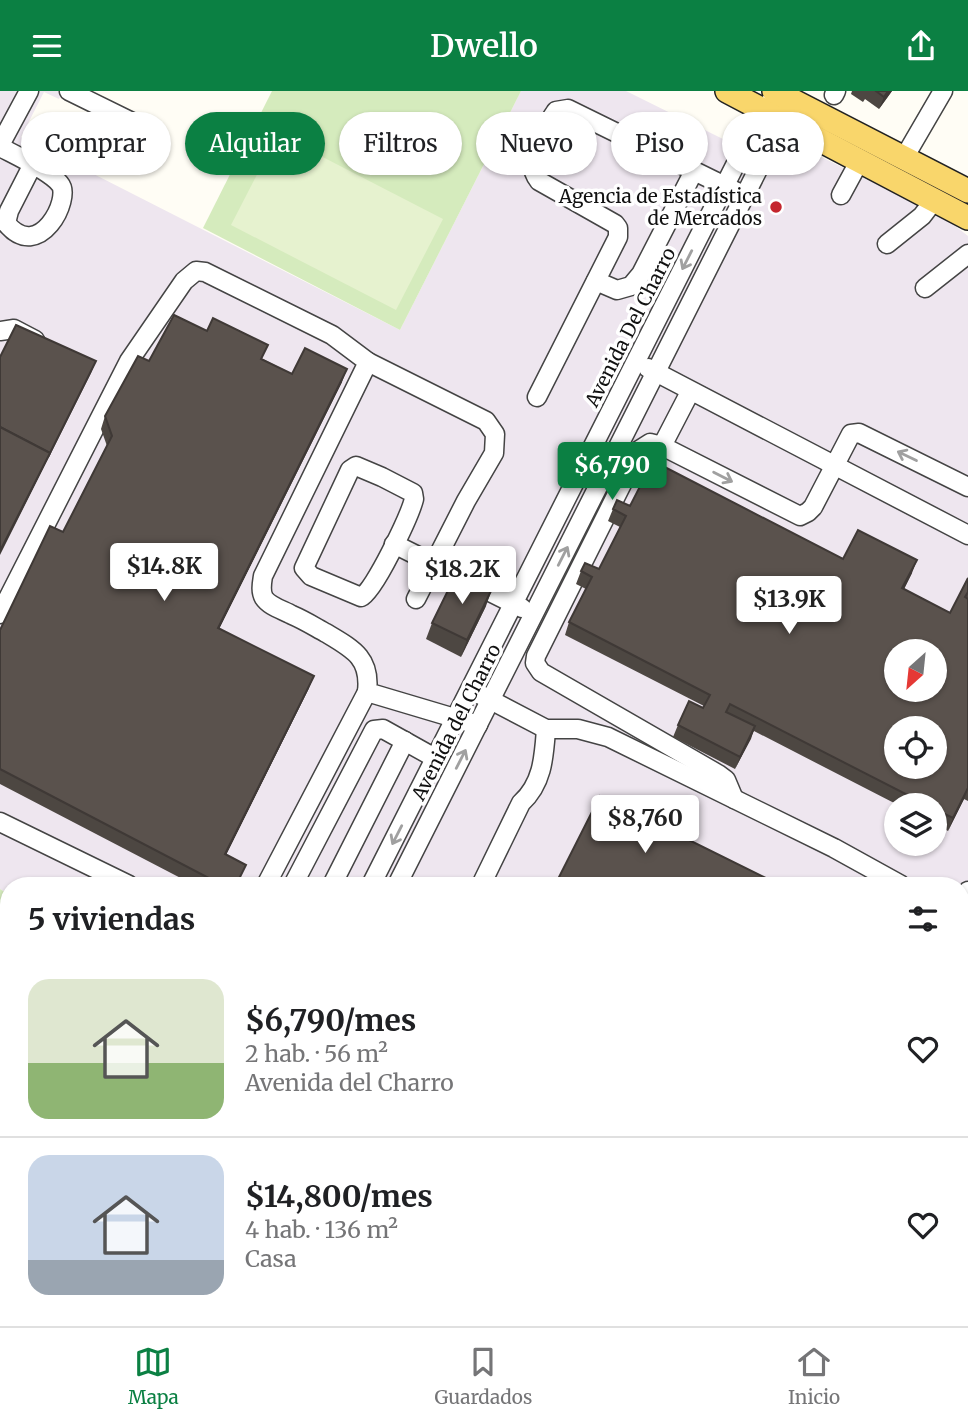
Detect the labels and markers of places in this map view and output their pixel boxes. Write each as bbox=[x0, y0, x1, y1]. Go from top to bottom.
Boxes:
place label: Agencia de Estadística de Mercados bbox=[558, 184, 762, 230]
marker: Agencia de Estadística de Mercados bbox=[768, 199, 784, 215]
pin: $6,790 bbox=[555, 443, 669, 502]
pin: $14.8K bbox=[107, 543, 221, 603]
pin: $18.2K bbox=[405, 547, 519, 606]
pin: $13.9K bbox=[732, 577, 846, 636]
pin: $8,760 bbox=[588, 795, 702, 855]

